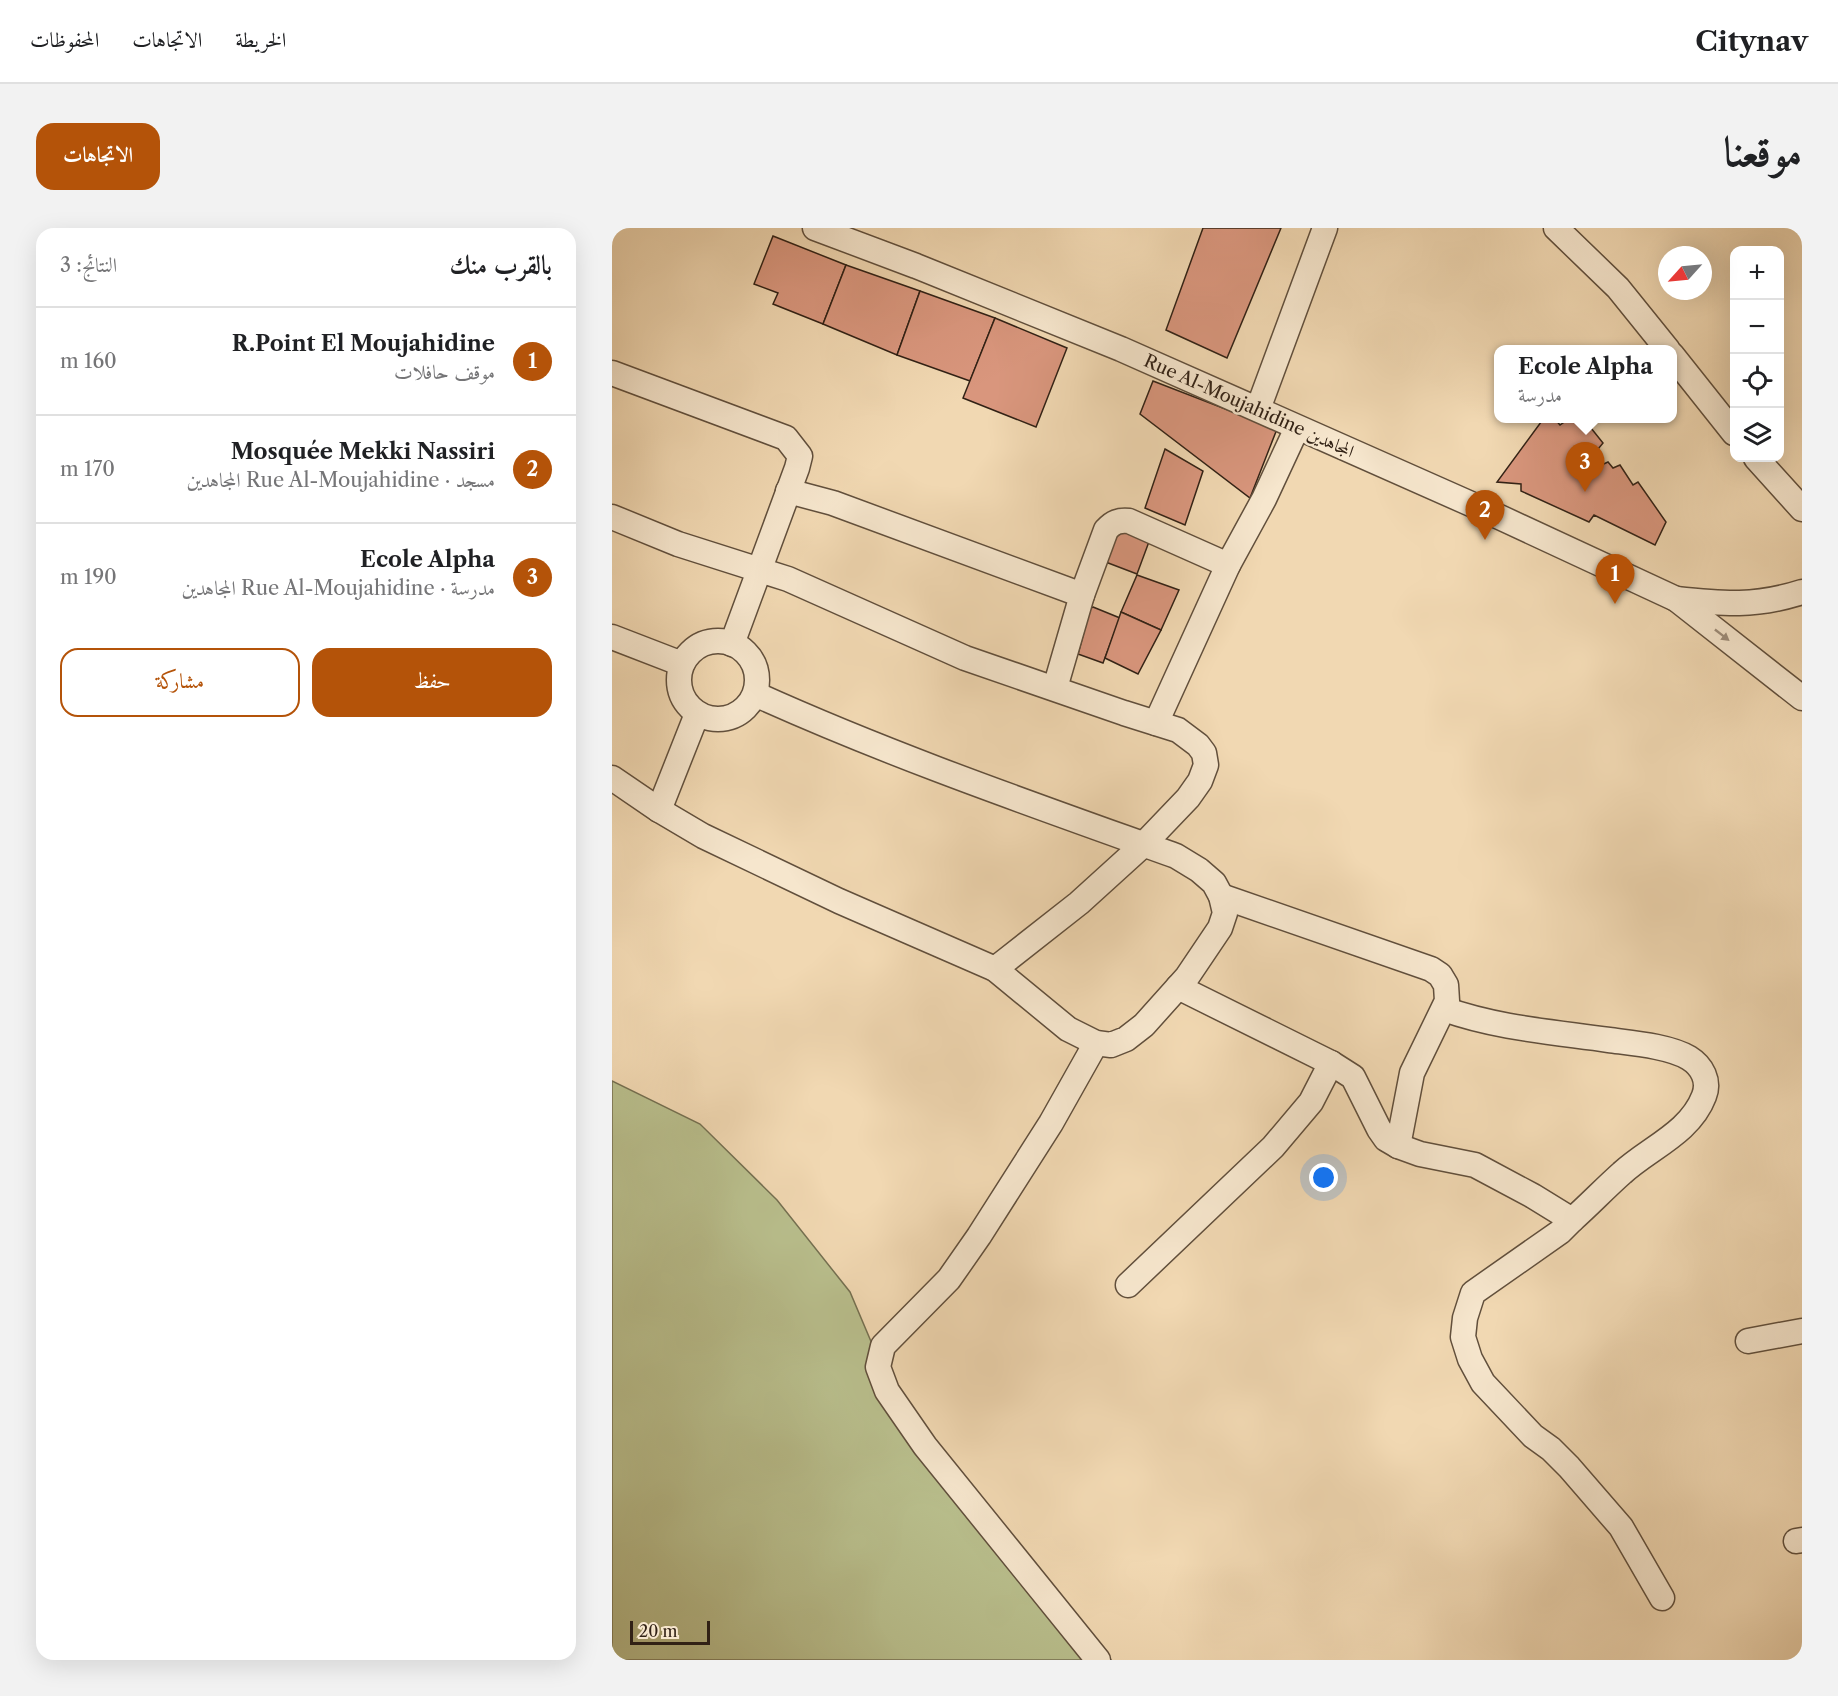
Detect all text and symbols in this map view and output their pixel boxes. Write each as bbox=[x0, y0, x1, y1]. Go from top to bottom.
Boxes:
text: Citynav bbox=[1695, 24, 1808, 58]
text: المحفوظات bbox=[30, 27, 99, 52]
text: الاتجاهات bbox=[132, 27, 202, 52]
text: الخريطة bbox=[235, 27, 286, 52]
button: الاتجاهات bbox=[36, 123, 160, 190]
text: موقعنا bbox=[1724, 125, 1802, 177]
north arrow bbox=[1658, 246, 1712, 300]
map controls bbox=[1730, 246, 1784, 462]
button: + bbox=[1730, 246, 1784, 300]
text: بالقرب منك bbox=[449, 249, 552, 281]
text: النتائج: 3 bbox=[60, 253, 117, 277]
button: − bbox=[1730, 300, 1784, 354]
text: R.Point El Moujahidine bbox=[232, 330, 495, 357]
popup bbox=[1494, 345, 1677, 423]
text: 160 m bbox=[60, 349, 117, 373]
text: 1 bbox=[528, 349, 537, 373]
street label: Rue Al-Moujahidine المجاهدين bbox=[1140, 350, 1358, 462]
text: Ecole Alpha bbox=[1518, 353, 1653, 380]
button: locate bbox=[1730, 354, 1784, 408]
text: موقف حافلات bbox=[394, 360, 495, 384]
text: مدرسة bbox=[1518, 383, 1562, 407]
button: layers bbox=[1730, 408, 1784, 462]
text: Mosquée Mekki Nassiri bbox=[231, 438, 495, 465]
pin: 3 bbox=[1566, 442, 1604, 492]
text: 170 m bbox=[60, 457, 115, 481]
text: 2 bbox=[527, 457, 538, 481]
text: مسجد · Rue Al-Moujahidine المجاهدين bbox=[186, 468, 495, 492]
pin: 2 bbox=[1466, 490, 1504, 540]
text: Ecole Alpha bbox=[360, 546, 495, 573]
pin: 1 bbox=[1596, 554, 1634, 604]
text: 190 m bbox=[60, 565, 117, 589]
text: 3 bbox=[527, 565, 538, 589]
text: مدرسة · Rue Al-Moujahidine المجاهدين bbox=[182, 576, 495, 600]
one-way arrow bbox=[1714, 628, 1729, 640]
button: مشاركة bbox=[60, 648, 300, 717]
button: حفظ bbox=[312, 648, 552, 717]
your location bbox=[1309, 1163, 1338, 1192]
scale bar bbox=[630, 1618, 710, 1646]
text: 20 m bbox=[639, 1621, 678, 1641]

